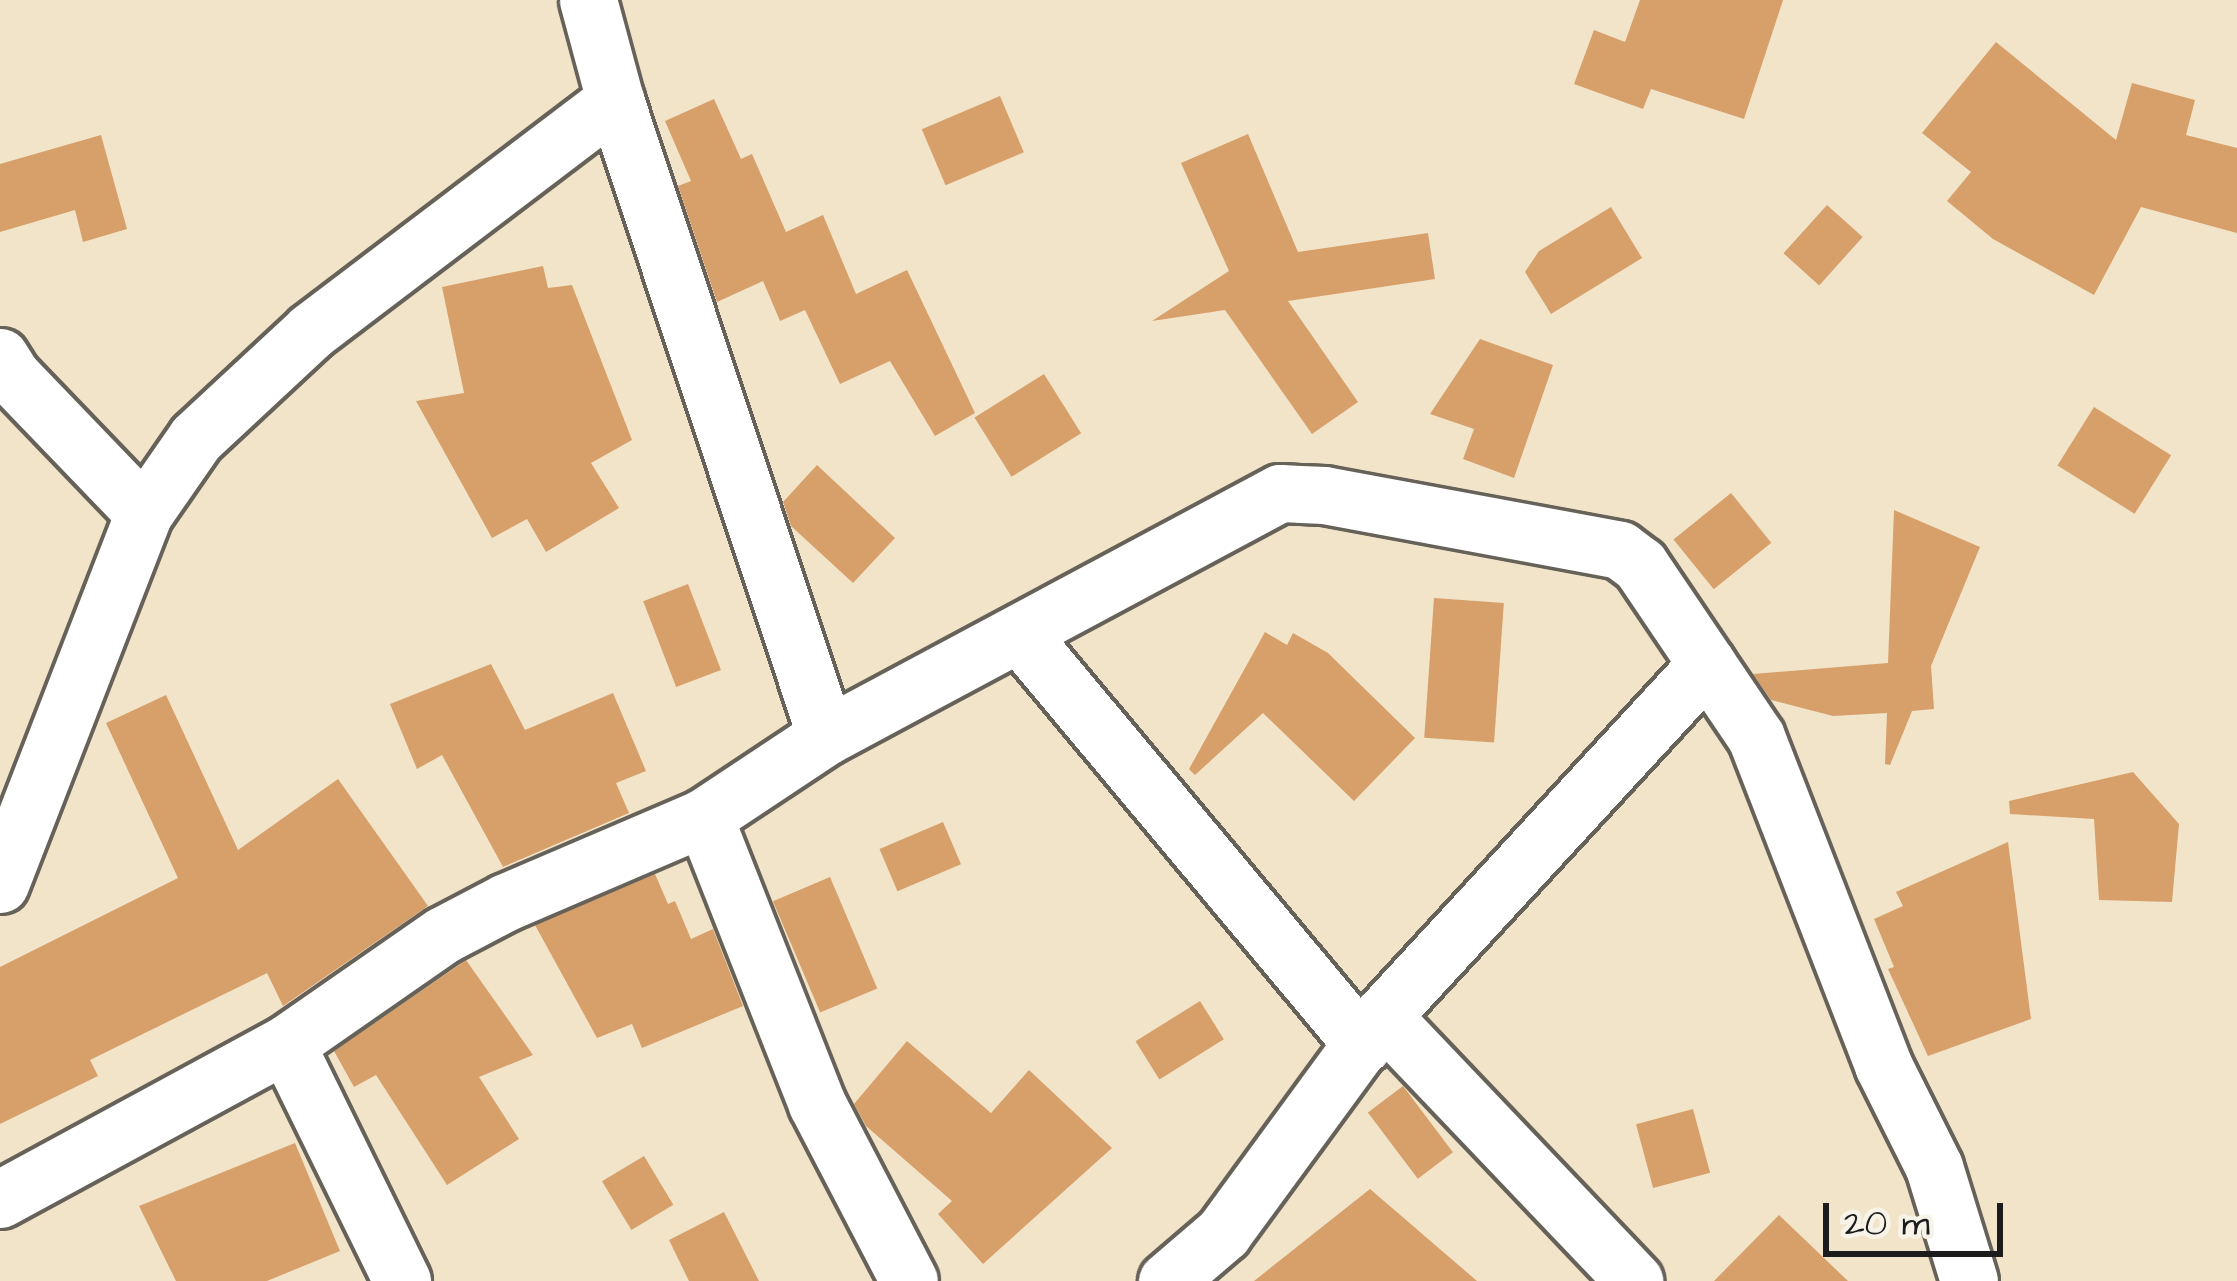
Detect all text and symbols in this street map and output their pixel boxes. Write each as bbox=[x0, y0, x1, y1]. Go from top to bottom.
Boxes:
scale bar bbox=[1829, 1179, 2009, 1253]
text: 20 m bbox=[1844, 1198, 1930, 1249]

